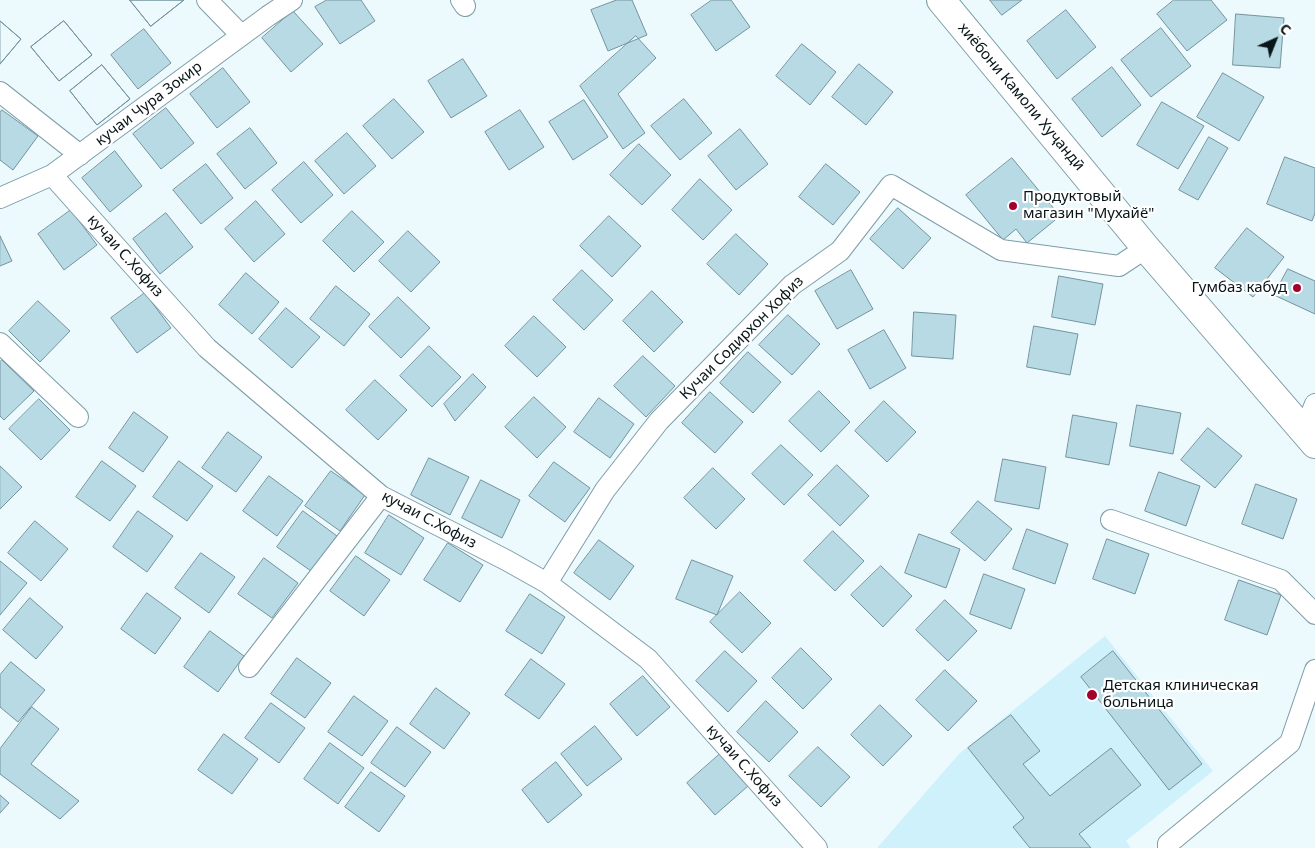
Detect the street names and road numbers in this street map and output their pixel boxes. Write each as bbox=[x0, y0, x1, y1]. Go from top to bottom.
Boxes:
street label: хиёбони Камоли Хуҷандӣ bbox=[954, 20, 1088, 174]
street label: кучаи Чура Зокир bbox=[92, 58, 206, 150]
street label: кучаи С.Хофиз bbox=[83, 211, 167, 301]
street label: Кучаи Содирхон Хофиз bbox=[676, 272, 808, 404]
street label: кучаи С.Хофиз bbox=[379, 487, 479, 553]
street label: кучаи С.Хофиз bbox=[702, 721, 786, 811]

